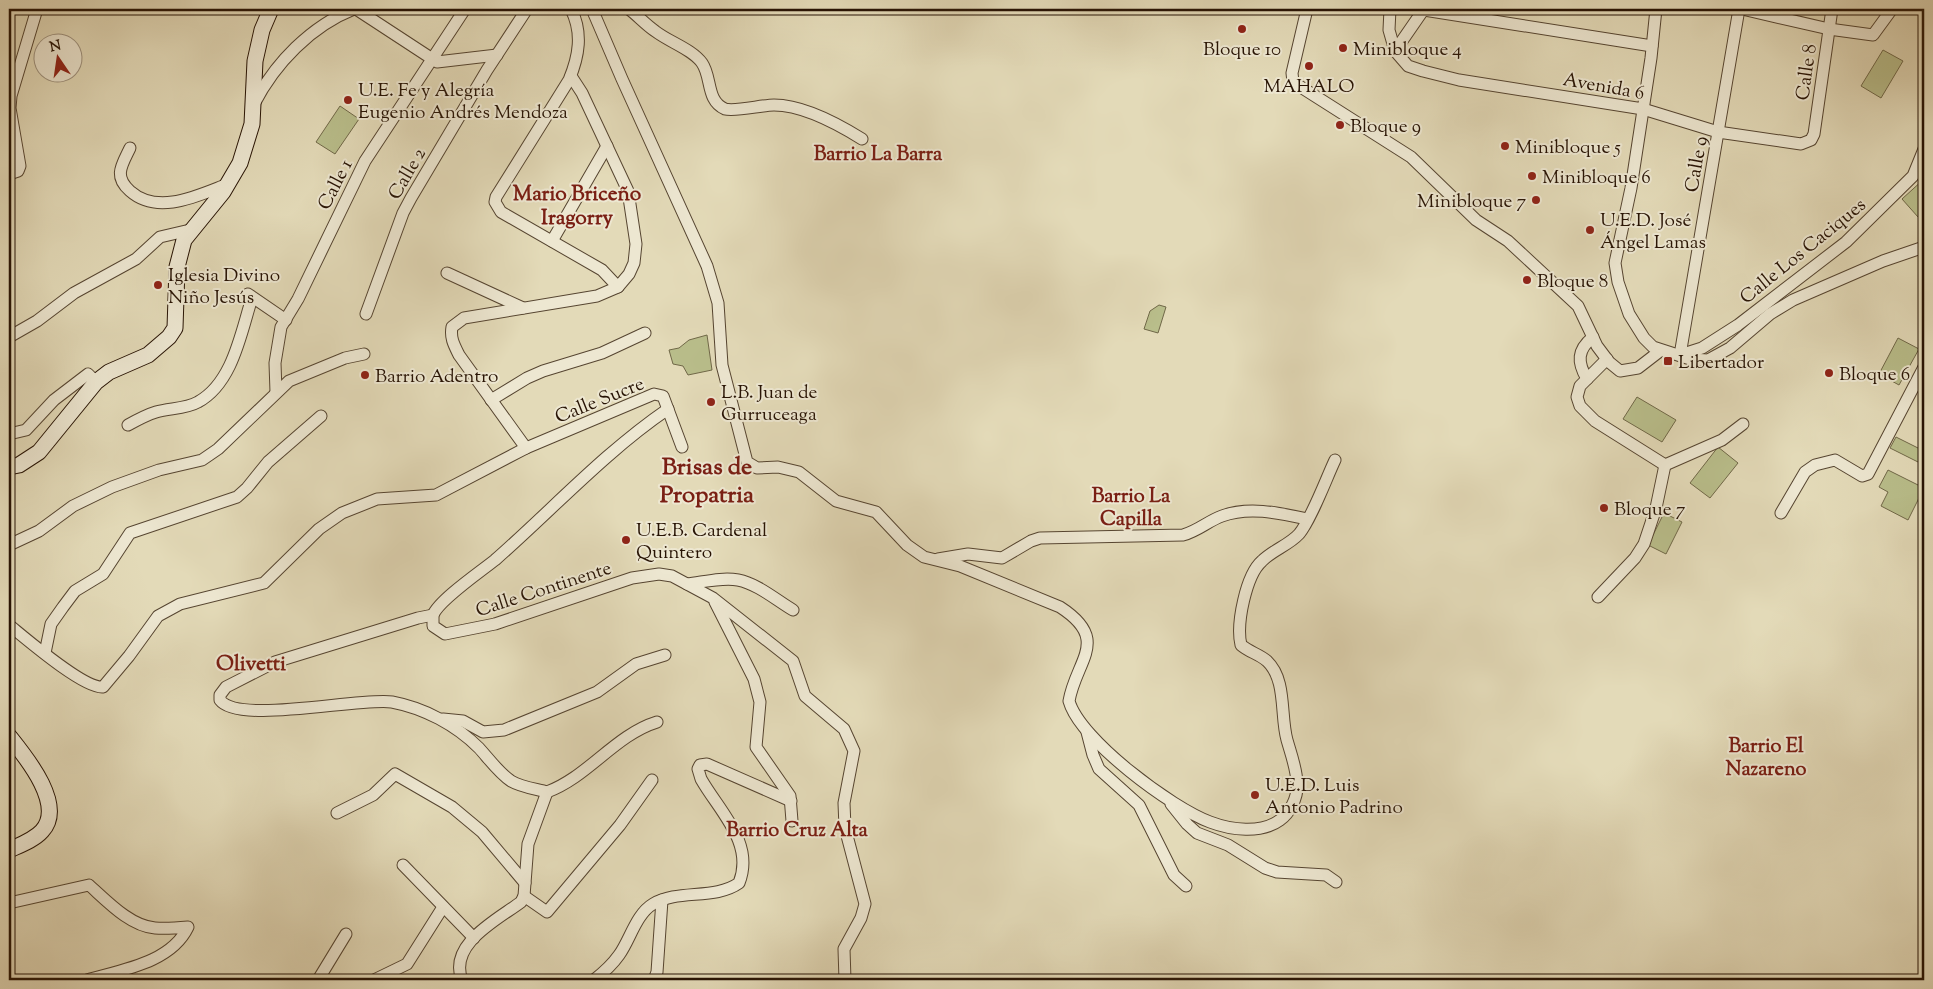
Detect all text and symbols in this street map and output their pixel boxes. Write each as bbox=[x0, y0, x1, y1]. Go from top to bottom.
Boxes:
marker: Bloque 10 bbox=[1236, 23, 1248, 35]
north arrow bbox=[32, 32, 82, 82]
text: N bbox=[48, 36, 63, 58]
place label: Bloque 10 bbox=[1203, 37, 1281, 64]
place label: Minibloque 4 bbox=[1353, 37, 1462, 64]
marker: Minibloque 4 bbox=[1337, 42, 1349, 54]
street label: Calle 8 bbox=[1790, 42, 1825, 102]
marker: MAHALO bbox=[1303, 60, 1315, 72]
street label: Avenida 6 bbox=[1561, 67, 1646, 108]
place label: MAHALO bbox=[1263, 74, 1355, 101]
place label: U.E. Fe y Alegría Eugenio Andrés Mendoza bbox=[358, 78, 568, 127]
marker: U.E. Fe y Alegría Eugenio Andrés Mendoza bbox=[342, 94, 354, 106]
place label: Bloque 9 bbox=[1350, 114, 1421, 141]
marker: Bloque 9 bbox=[1334, 119, 1346, 131]
street label: Calle 9 bbox=[1679, 134, 1716, 195]
place label: Minibloque 5 bbox=[1515, 135, 1621, 162]
marker: Minibloque 5 bbox=[1499, 140, 1511, 152]
district label: Barrio La Barra bbox=[814, 141, 943, 170]
street label: Calle 2 bbox=[382, 143, 434, 205]
street label: Calle 1 bbox=[312, 155, 361, 215]
place label: Minibloque 6 bbox=[1542, 165, 1651, 192]
marker: Minibloque 6 bbox=[1526, 170, 1538, 182]
district label: Mario Briceño Iragorry bbox=[513, 180, 642, 234]
place label: Minibloque 7 bbox=[1417, 189, 1526, 216]
street label: Calle Los Caciques bbox=[1735, 192, 1873, 311]
marker: Minibloque 7 bbox=[1530, 194, 1542, 206]
place label: U.E.D. José Ángel Lamas bbox=[1600, 208, 1706, 257]
marker: U.E.D. José Ángel Lamas bbox=[1584, 224, 1596, 236]
place label: Iglesia Divino Niño Jesús bbox=[168, 263, 280, 312]
place label: Bloque 8 bbox=[1537, 269, 1608, 296]
marker: Bloque 8 bbox=[1521, 274, 1533, 286]
marker: Iglesia Divino Niño Jesús bbox=[152, 279, 164, 291]
place label: Libertador bbox=[1678, 350, 1764, 377]
marker: Libertador bbox=[1662, 355, 1674, 367]
place label: Bloque 6 bbox=[1839, 362, 1910, 389]
place label: Barrio Adentro bbox=[375, 364, 498, 391]
marker: Bloque 6 bbox=[1823, 367, 1835, 379]
marker: Barrio Adentro bbox=[359, 369, 371, 381]
street label: Calle Sucre bbox=[551, 371, 649, 431]
place label: L.B. Juan de Gurruceaga bbox=[721, 380, 818, 429]
marker: L.B. Juan de Gurruceaga bbox=[705, 396, 717, 408]
district label: Brisas de Propatria bbox=[660, 451, 755, 513]
district label: Barrio La Capilla bbox=[1092, 483, 1171, 535]
place label: Bloque 7 bbox=[1614, 497, 1686, 524]
marker: Bloque 7 bbox=[1598, 502, 1610, 514]
place label: U.E.B. Cardenal Quintero bbox=[636, 518, 767, 567]
marker: U.E.B. Cardenal Quintero bbox=[620, 534, 632, 546]
street label: Calle Continente bbox=[472, 556, 615, 625]
district label: Olivetti bbox=[216, 650, 286, 680]
district label: Barrio El Nazareno bbox=[1726, 733, 1807, 785]
place label: U.E.D. Luis Antonio Padrino bbox=[1265, 773, 1403, 822]
marker: U.E.D. Luis Antonio Padrino bbox=[1249, 789, 1261, 801]
district label: Barrio Cruz Alta bbox=[726, 817, 869, 846]

